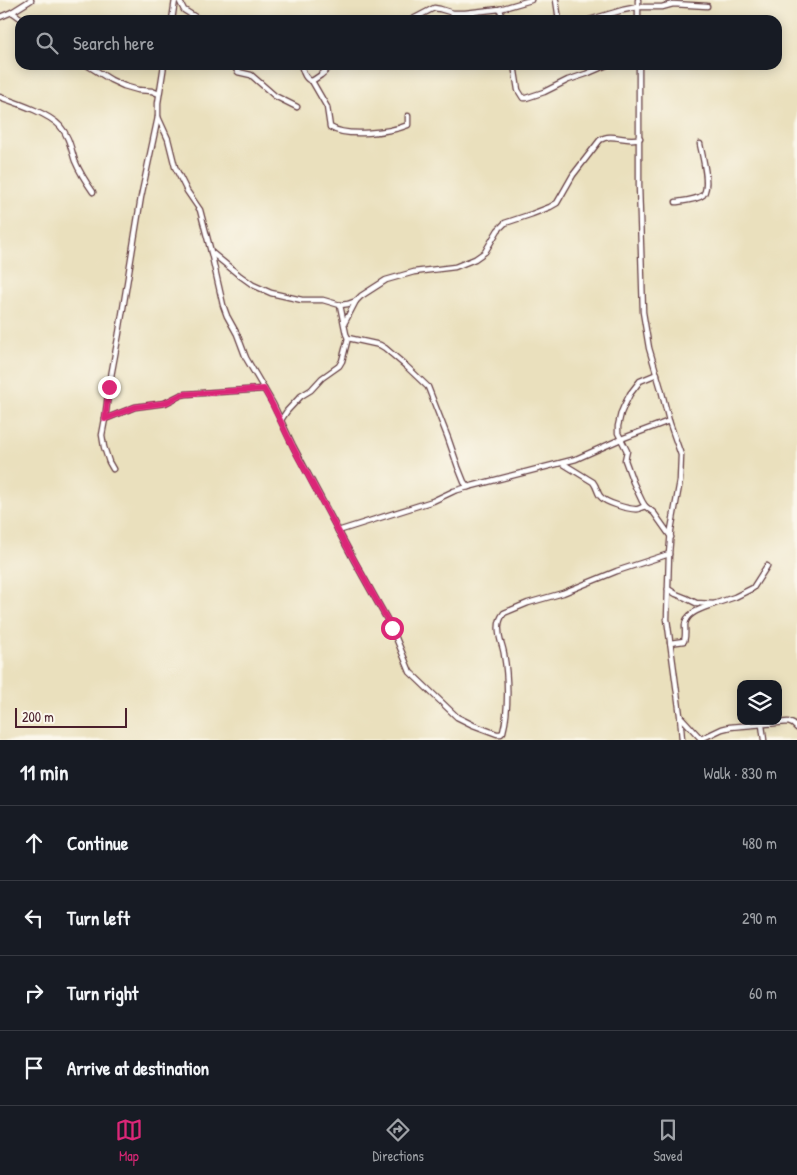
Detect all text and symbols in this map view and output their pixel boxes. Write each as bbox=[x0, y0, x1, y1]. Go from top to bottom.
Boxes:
search box bbox=[15, 15, 782, 70]
icon: search bbox=[33, 29, 61, 57]
text: Search here bbox=[73, 30, 154, 56]
route end bbox=[98, 376, 121, 399]
route start bbox=[381, 617, 404, 640]
map controls bbox=[737, 680, 782, 725]
button: layers bbox=[737, 680, 782, 725]
scale bar bbox=[15, 705, 128, 728]
text: 200 m bbox=[22, 707, 54, 726]
text: 11 min bbox=[20, 758, 69, 787]
text: Walk · 830 m bbox=[704, 762, 777, 784]
icon: ahead bbox=[20, 829, 48, 857]
text: Continue bbox=[67, 830, 128, 856]
text: 480 m bbox=[742, 832, 777, 854]
icon: left bbox=[20, 904, 48, 932]
text: Turn left bbox=[67, 905, 130, 931]
text: 290 m bbox=[742, 907, 777, 929]
icon: right bbox=[20, 979, 48, 1007]
text: Turn right bbox=[67, 980, 138, 1006]
text: 60 m bbox=[749, 982, 777, 1004]
icon: arrive bbox=[20, 1054, 48, 1082]
text: Arrive at destination bbox=[67, 1055, 209, 1081]
tab: Map bbox=[115, 1116, 143, 1165]
tab: Directions bbox=[372, 1116, 424, 1165]
tab: Saved bbox=[654, 1116, 682, 1165]

